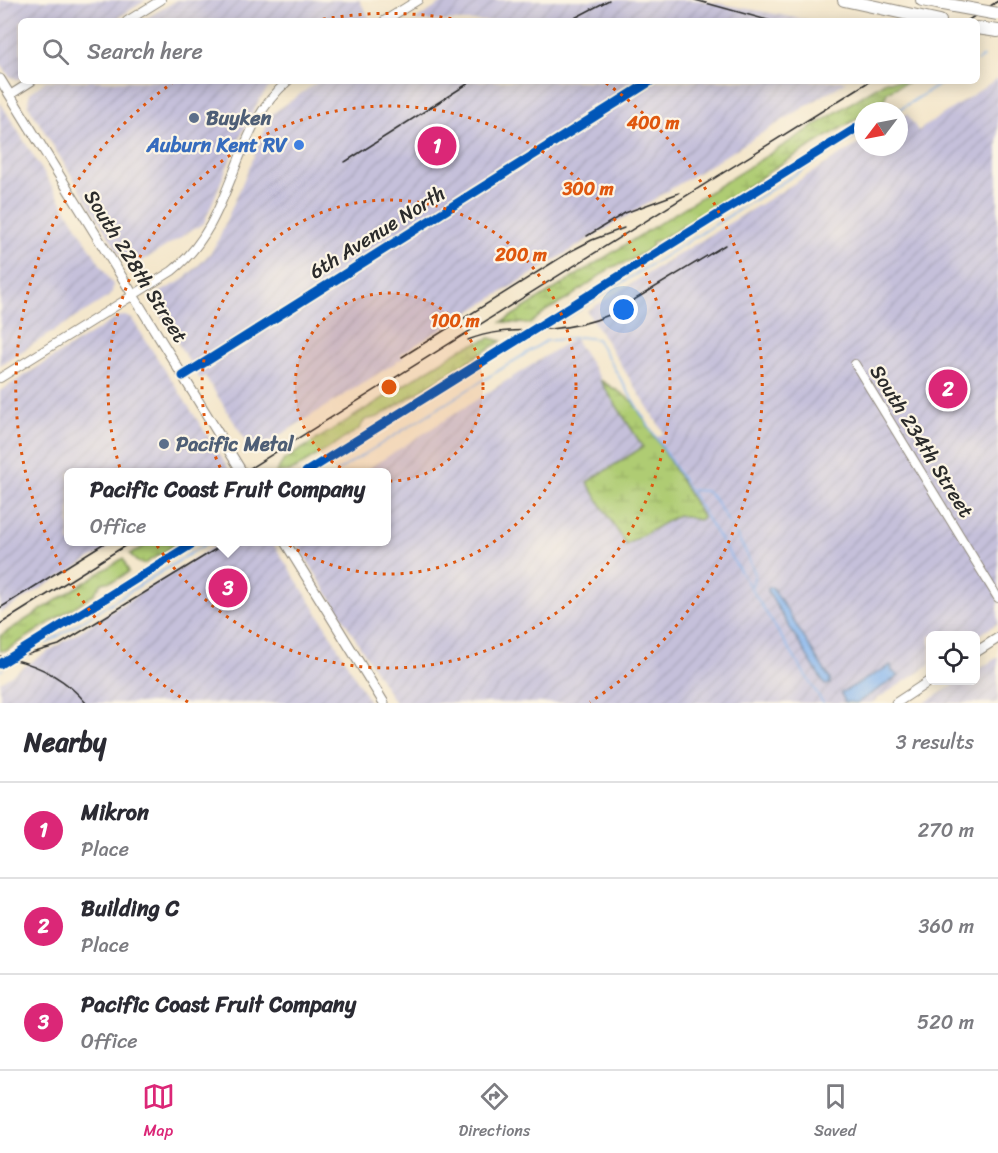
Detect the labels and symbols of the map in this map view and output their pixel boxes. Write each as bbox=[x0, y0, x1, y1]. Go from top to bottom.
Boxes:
place label: Buyken bbox=[206, 101, 272, 136]
north arrow bbox=[854, 102, 908, 156]
text: 400 m bbox=[626, 107, 679, 139]
marker: Buyken bbox=[187, 111, 201, 125]
pin: 1 bbox=[418, 124, 456, 168]
place label: Auburn Kent RV bbox=[146, 128, 288, 163]
marker: Auburn Kent RV bbox=[292, 138, 306, 152]
text: 300 m bbox=[561, 173, 614, 205]
street label: 6th Avenue North bbox=[302, 176, 453, 288]
street label: South 228th Street bbox=[74, 183, 197, 350]
text: 200 m bbox=[494, 239, 547, 271]
your location bbox=[609, 295, 638, 324]
text: 100 m bbox=[431, 305, 480, 337]
street label: South 234th Street bbox=[865, 360, 979, 522]
pin: 2 bbox=[928, 366, 968, 412]
centre of rings bbox=[379, 377, 399, 397]
place label: Pacific Metal bbox=[176, 427, 295, 462]
marker: Pacific Metal bbox=[157, 437, 171, 451]
pin: 3 bbox=[208, 566, 248, 610]

